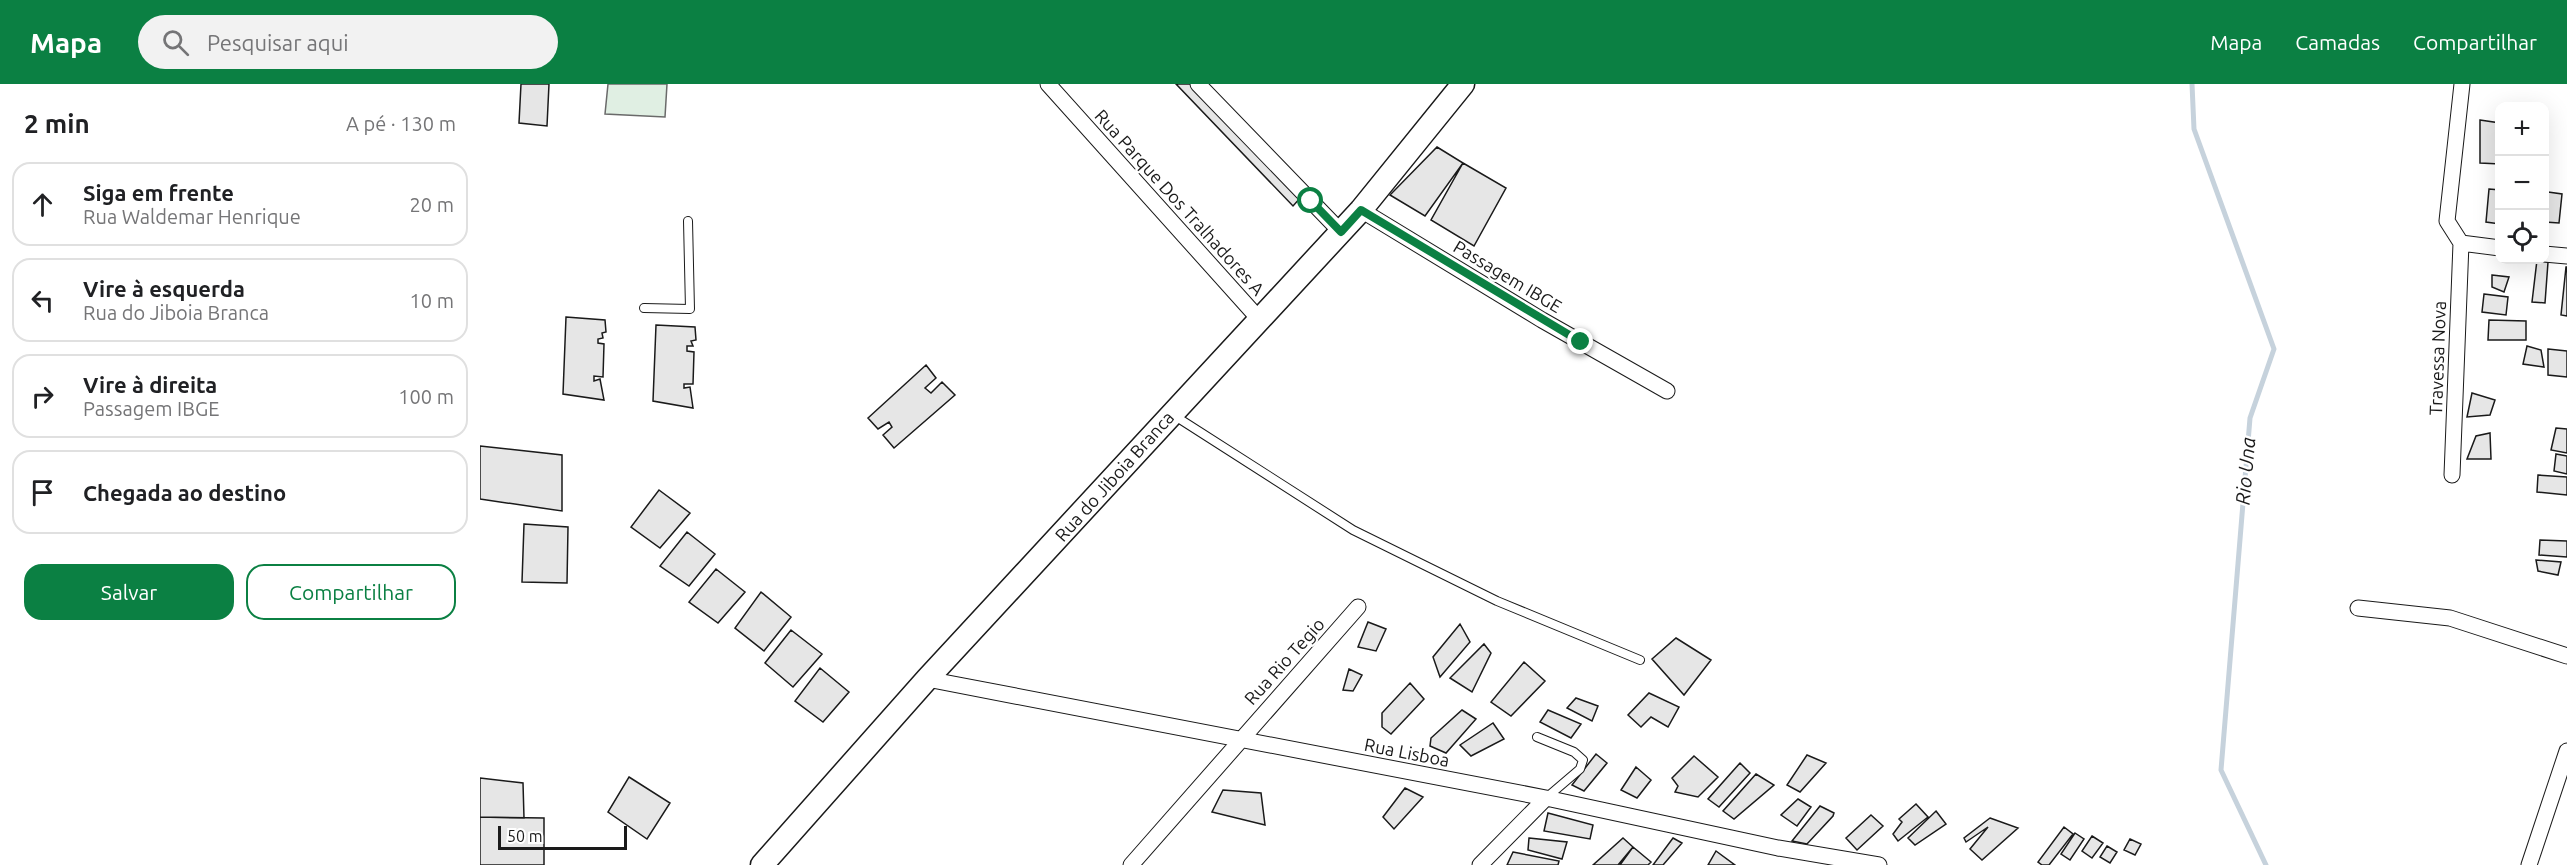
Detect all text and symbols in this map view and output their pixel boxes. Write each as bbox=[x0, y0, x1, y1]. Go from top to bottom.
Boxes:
search box bbox=[138, 15, 558, 69]
icon: search bbox=[159, 26, 192, 59]
text: Mapa bbox=[30, 27, 102, 58]
text: Pesquisar aqui bbox=[207, 30, 349, 55]
text: Mapa bbox=[2210, 30, 2262, 54]
text: Camadas bbox=[2295, 30, 2380, 54]
text: Compartilhar bbox=[2413, 30, 2537, 54]
map controls bbox=[2495, 102, 2549, 264]
button: + bbox=[2495, 102, 2549, 156]
street label: Rua Parque Dos Tralhadores A bbox=[1091, 105, 1269, 299]
text: 2 min bbox=[24, 109, 90, 138]
text: A pé · 130 m bbox=[346, 112, 456, 135]
button: − bbox=[2495, 156, 2549, 210]
text: Siga em frente bbox=[83, 180, 234, 205]
route start bbox=[1297, 187, 1323, 213]
icon: ahead bbox=[26, 188, 59, 221]
text: 20 m bbox=[410, 193, 454, 216]
text: Rua Waldemar Henrique bbox=[83, 205, 301, 228]
button: locate bbox=[2495, 210, 2549, 264]
street label: Passagem IBGE bbox=[1450, 236, 1566, 316]
text: Vire à esquerda bbox=[83, 276, 245, 301]
icon: left bbox=[26, 284, 59, 317]
text: 10 m bbox=[410, 289, 454, 312]
street label: Travessa Nova bbox=[2425, 300, 2449, 416]
text: Rua do Jiboia Branca bbox=[83, 301, 269, 324]
route end bbox=[1567, 328, 1593, 354]
text: Vire à direita bbox=[83, 372, 217, 397]
icon: right bbox=[26, 380, 59, 413]
text: 100 m bbox=[398, 385, 454, 408]
text: Passagem IBGE bbox=[83, 397, 219, 420]
street label: Rua do Jiboia Branca bbox=[1051, 407, 1177, 545]
water label: Rio Una bbox=[2231, 436, 2259, 506]
icon: arrive bbox=[26, 476, 59, 509]
text: Chegada ao destino bbox=[83, 480, 286, 505]
button: Salvar bbox=[24, 564, 234, 620]
button: Compartilhar bbox=[246, 564, 456, 620]
street label: Rua Rio Tegio bbox=[1240, 614, 1328, 708]
street label: Rua Lisboa bbox=[1363, 734, 1451, 770]
scale bar bbox=[498, 823, 627, 850]
text: 50 m bbox=[507, 827, 543, 845]

